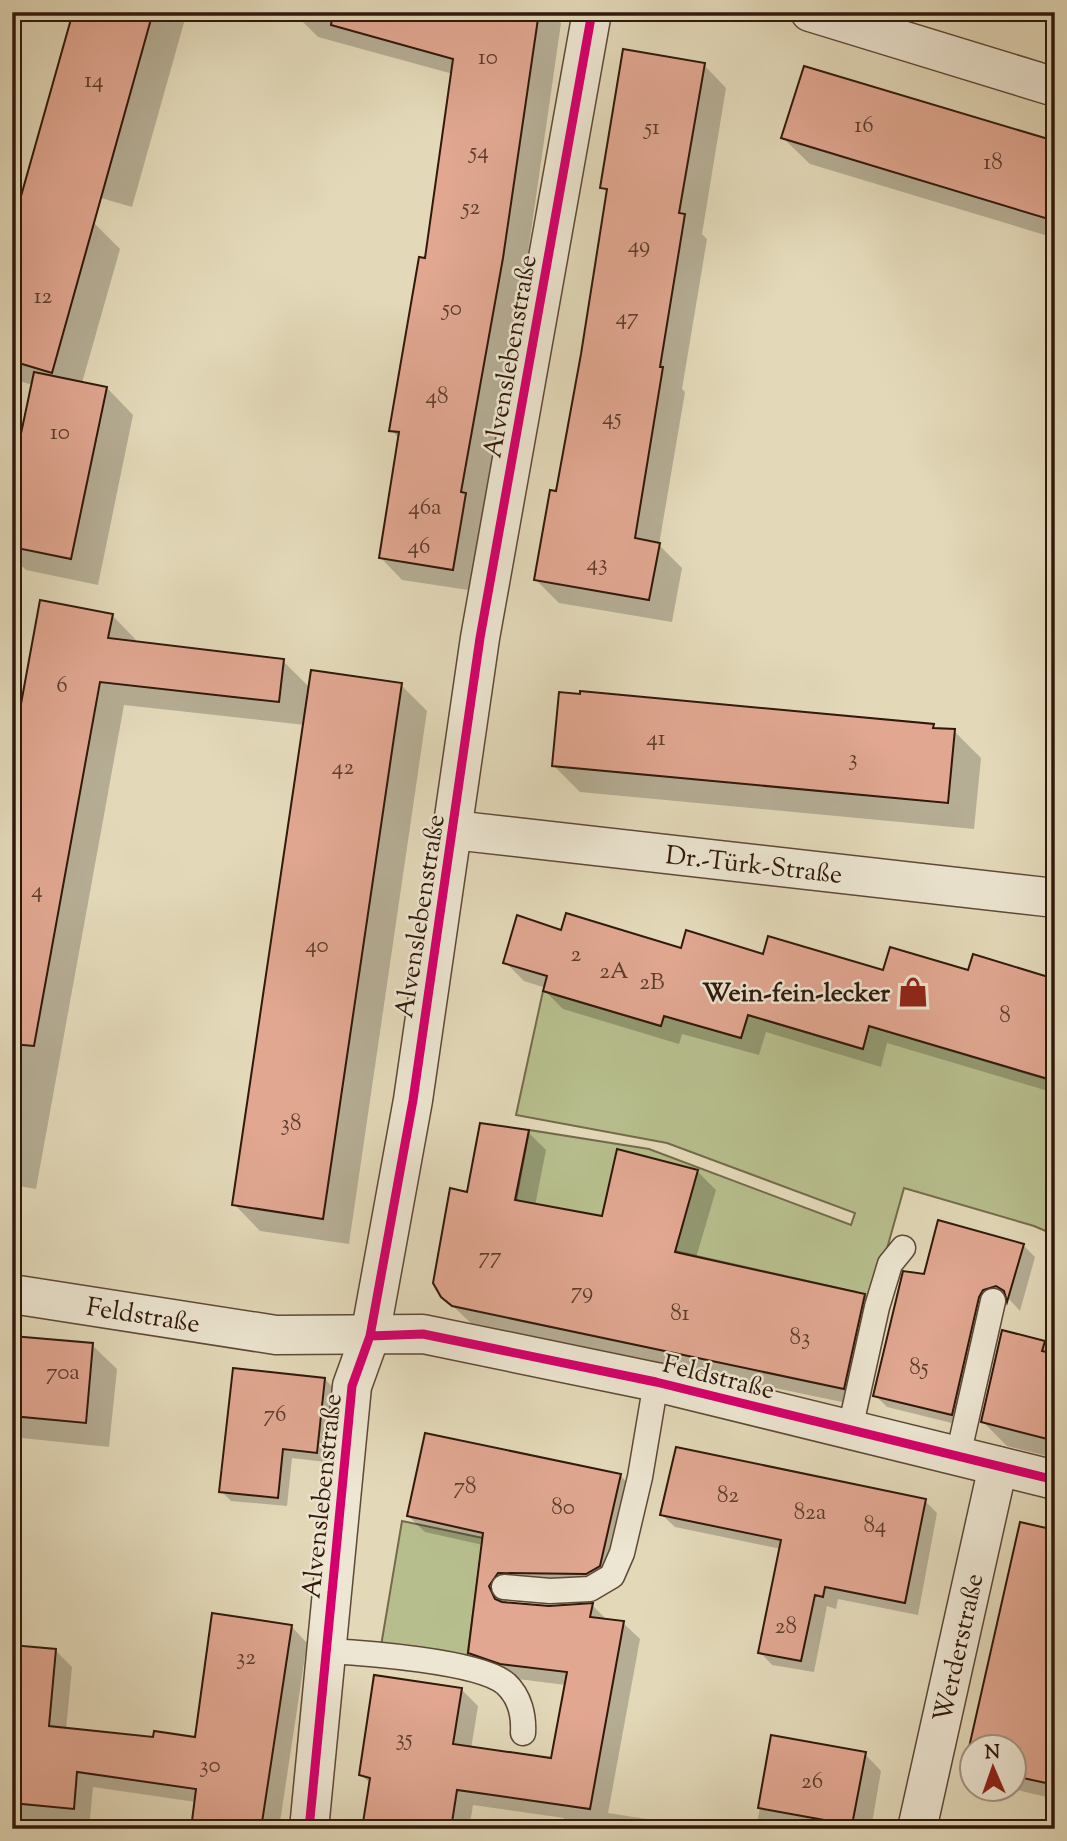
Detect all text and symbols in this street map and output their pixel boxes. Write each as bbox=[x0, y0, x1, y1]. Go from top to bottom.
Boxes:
house number: 10 bbox=[478, 42, 498, 75]
house number: 14 bbox=[84, 65, 104, 98]
house number: 16 bbox=[854, 110, 874, 143]
house number: 51 bbox=[642, 112, 660, 145]
house number: 54 bbox=[467, 136, 489, 169]
house number: 18 bbox=[983, 147, 1003, 180]
house number: 52 bbox=[460, 192, 481, 225]
house number: 49 bbox=[628, 230, 650, 263]
street label: Alvenslebenstraße bbox=[475, 252, 548, 461]
house number: 12 bbox=[34, 281, 53, 314]
house number: 50 bbox=[440, 293, 462, 326]
house number: 47 bbox=[615, 302, 639, 335]
house number: 48 bbox=[425, 381, 449, 414]
house number: 45 bbox=[602, 402, 622, 435]
house number: 10 bbox=[50, 417, 70, 450]
house number: 46a bbox=[408, 492, 442, 525]
house number: 46 bbox=[408, 531, 430, 564]
house number: 43 bbox=[587, 548, 607, 581]
house number: 6 bbox=[56, 670, 68, 703]
house number: 41 bbox=[646, 723, 666, 756]
house number: 3 bbox=[848, 743, 858, 776]
house number: 42 bbox=[332, 752, 354, 785]
street label: Alvenslebenstraße bbox=[387, 812, 456, 1021]
street label: Dr.-Türk-Straße bbox=[663, 838, 844, 895]
house number: 4 bbox=[31, 875, 43, 908]
house number: 40 bbox=[305, 930, 329, 963]
house number: 2 bbox=[571, 939, 582, 972]
house number: 2A bbox=[599, 956, 629, 989]
house number: 2B bbox=[639, 967, 665, 1000]
shop icon: Wein-fein-lecker bbox=[896, 975, 930, 1009]
place label: Wein-fein-lecker bbox=[702, 976, 890, 1013]
house number: 8 bbox=[999, 1000, 1011, 1033]
house number: 38 bbox=[281, 1108, 301, 1141]
house number: 77 bbox=[478, 1241, 502, 1274]
house number: 79 bbox=[571, 1276, 593, 1309]
street label: Feldstraße bbox=[84, 1290, 202, 1344]
house number: 81 bbox=[670, 1298, 690, 1331]
house number: 83 bbox=[790, 1322, 810, 1355]
street label: Feldstraße bbox=[658, 1347, 778, 1410]
house number: 85 bbox=[909, 1352, 929, 1385]
house number: 70a bbox=[46, 1357, 80, 1390]
street label: Alvenslebenstraße bbox=[294, 1392, 353, 1601]
house number: 76 bbox=[264, 1399, 286, 1432]
house number: 78 bbox=[453, 1471, 477, 1504]
house number: 82 bbox=[717, 1480, 739, 1513]
house number: 80 bbox=[551, 1492, 575, 1525]
house number: 82a bbox=[794, 1497, 827, 1530]
house number: 84 bbox=[864, 1510, 886, 1543]
street label: Werderstraße bbox=[925, 1570, 994, 1726]
house number: 28 bbox=[775, 1611, 797, 1644]
house number: 32 bbox=[236, 1642, 256, 1675]
house number: 35 bbox=[395, 1723, 413, 1756]
north arrow bbox=[958, 1732, 1028, 1802]
text: N bbox=[984, 1740, 1001, 1767]
house number: 30 bbox=[199, 1750, 221, 1783]
house number: 26 bbox=[801, 1766, 823, 1799]

